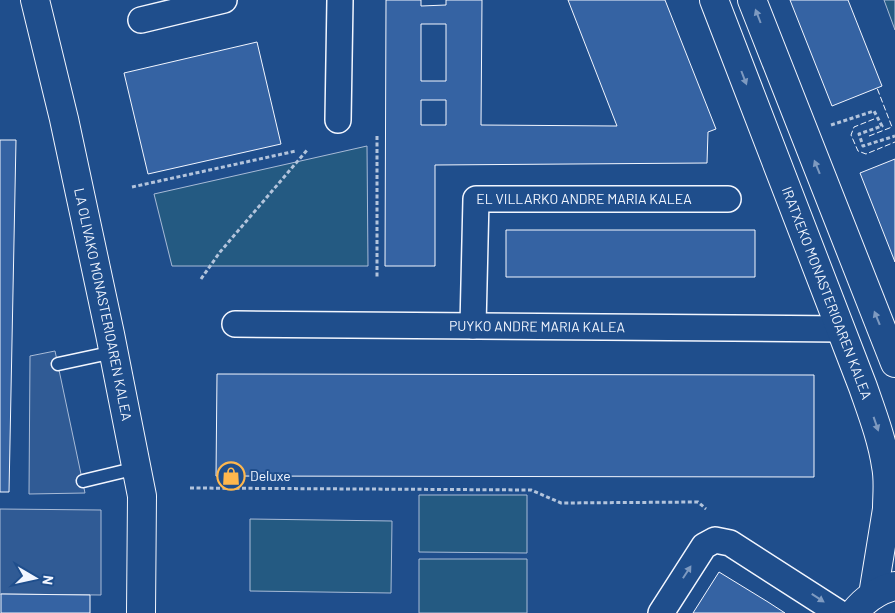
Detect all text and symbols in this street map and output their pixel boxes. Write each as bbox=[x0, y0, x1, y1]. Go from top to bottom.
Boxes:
one-way arrow bbox=[754, 8, 761, 23]
one-way arrow bbox=[741, 71, 749, 85]
one-way arrow bbox=[813, 159, 821, 174]
street label: IRATXEKO MONASTERIOAREN KALEA bbox=[779, 184, 876, 402]
street label: LA OLIVAKO MONASTERIOAREN KALEA bbox=[71, 186, 136, 423]
street label: EL VILLARKO ANDRE MARIA KALEA bbox=[476, 190, 692, 207]
one-way arrow bbox=[873, 310, 881, 325]
street label: PUYKO ANDRE MARIA KALEA bbox=[449, 317, 626, 335]
one-way arrow bbox=[873, 416, 880, 431]
shop icon: Deluxe bbox=[216, 461, 246, 491]
place label: Deluxe bbox=[250, 467, 291, 484]
north arrow bbox=[10, 553, 60, 603]
one-way arrow bbox=[683, 565, 692, 579]
text: N bbox=[39, 574, 57, 586]
one-way arrow bbox=[811, 593, 824, 603]

